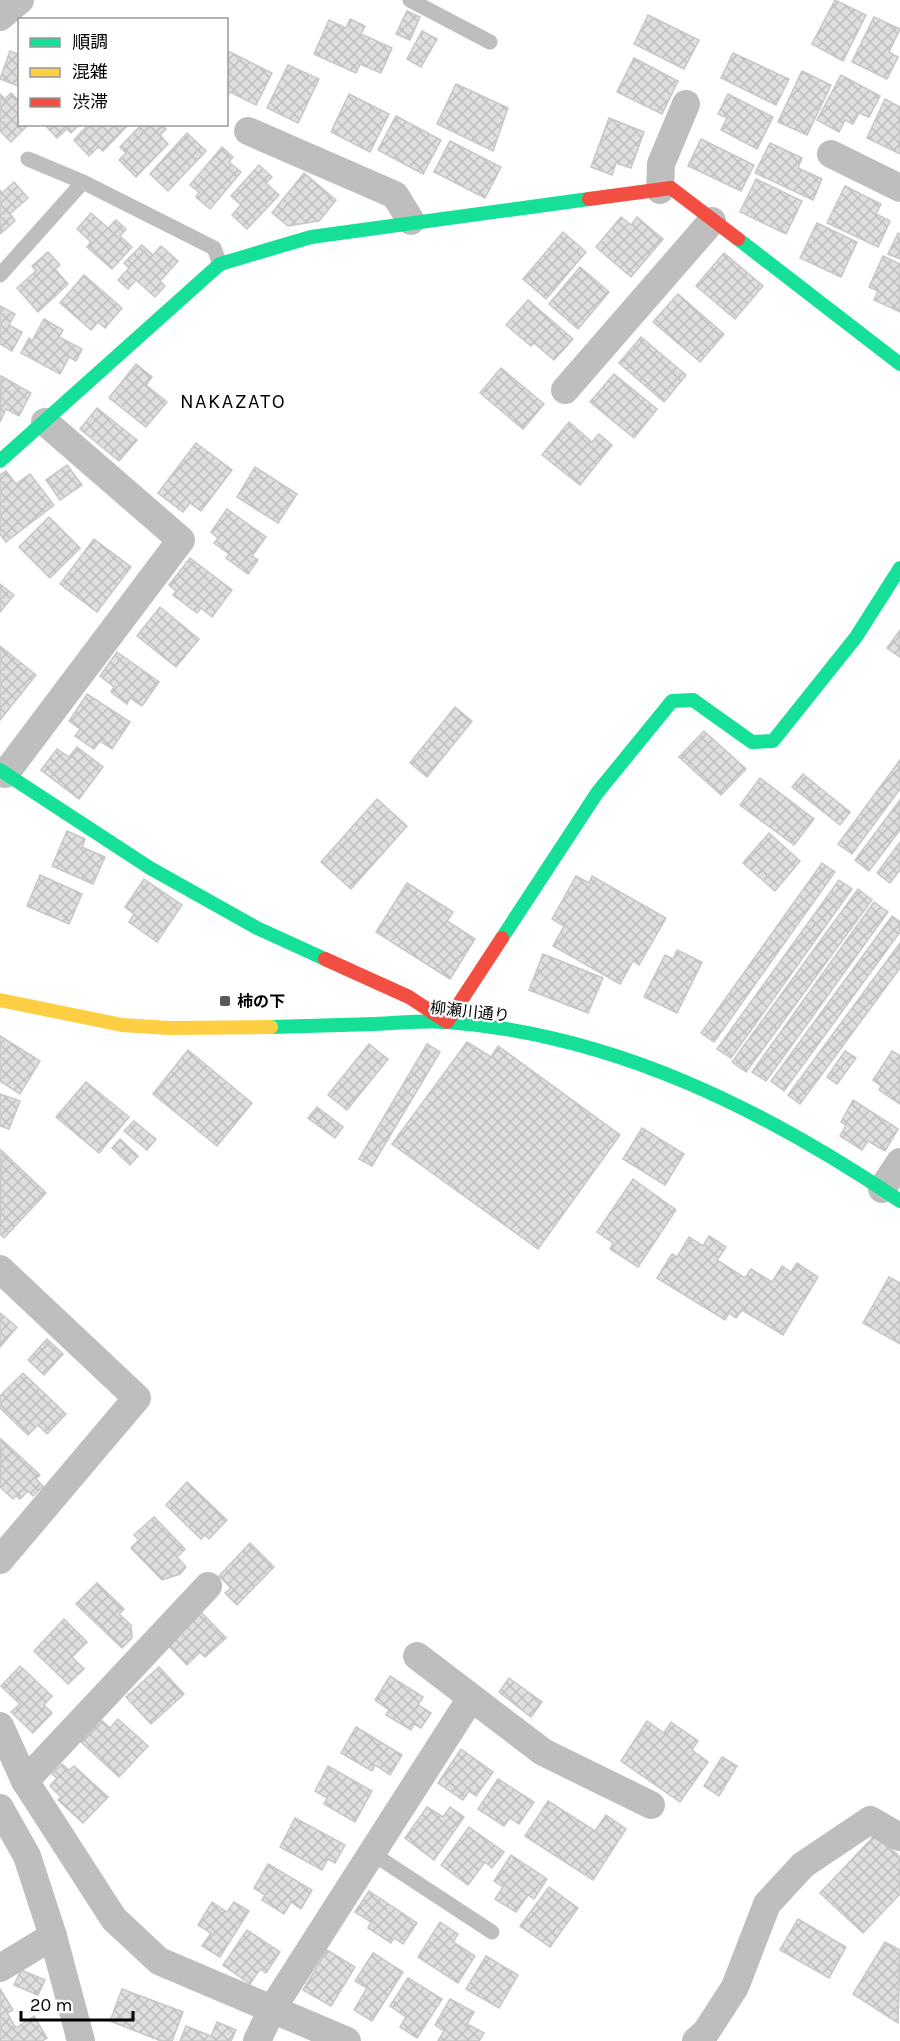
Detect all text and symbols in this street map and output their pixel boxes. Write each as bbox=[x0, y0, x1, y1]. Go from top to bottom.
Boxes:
legend bbox=[18, 18, 228, 126]
text: 順調 bbox=[72, 31, 108, 53]
text: 混雑 bbox=[72, 61, 108, 83]
text: 渋滞 bbox=[72, 91, 108, 113]
district label: NAKAZATO bbox=[180, 390, 286, 413]
place label: 柿の下 bbox=[237, 992, 285, 1011]
marker: 柿の下 bbox=[218, 994, 232, 1008]
street label: 柳瀬川通り bbox=[429, 998, 511, 1025]
scale bar bbox=[21, 1984, 134, 2022]
text: 20 m bbox=[30, 1994, 72, 2016]

